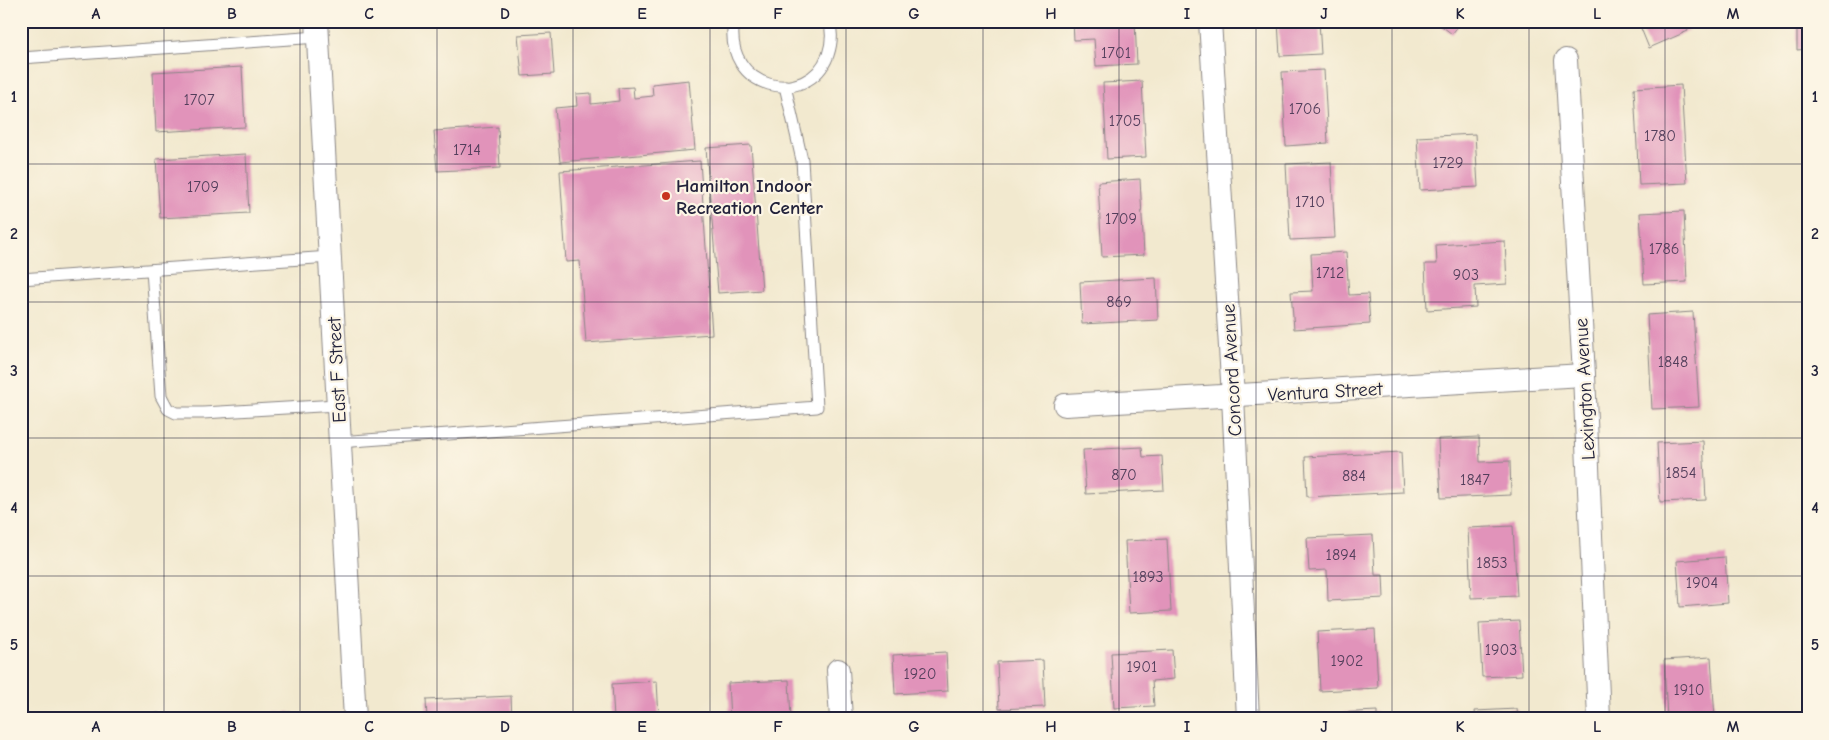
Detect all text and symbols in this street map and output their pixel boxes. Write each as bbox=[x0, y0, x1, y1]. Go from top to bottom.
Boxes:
text: A bbox=[92, 5, 101, 23]
text: B bbox=[227, 5, 237, 23]
text: C bbox=[364, 5, 374, 23]
text: D bbox=[500, 5, 510, 23]
text: E bbox=[637, 5, 647, 23]
text: F bbox=[773, 5, 783, 23]
text: G bbox=[908, 5, 920, 23]
text: H bbox=[1045, 5, 1057, 23]
text: I bbox=[1184, 5, 1190, 23]
text: J bbox=[1320, 5, 1328, 23]
text: K bbox=[1455, 5, 1465, 23]
text: L bbox=[1593, 5, 1601, 23]
text: M bbox=[1727, 5, 1740, 23]
house number: 1701 bbox=[1101, 44, 1131, 62]
text: 1 bbox=[11, 88, 17, 106]
text: 1 bbox=[1812, 88, 1818, 106]
house number: 1707 bbox=[183, 91, 215, 109]
house number: 1706 bbox=[1289, 100, 1321, 118]
house number: 1705 bbox=[1109, 112, 1141, 130]
house number: 1780 bbox=[1644, 127, 1676, 145]
house number: 1714 bbox=[453, 141, 481, 159]
house number: 1729 bbox=[1433, 154, 1463, 172]
place label: Hamilton Indoor Recreation Center bbox=[676, 175, 823, 219]
house number: 1709 bbox=[187, 178, 219, 196]
marker: Hamilton Indoor Recreation Center bbox=[660, 190, 672, 202]
house number: 1710 bbox=[1295, 193, 1325, 211]
house number: 1709 bbox=[1105, 210, 1137, 228]
text: 2 bbox=[10, 225, 18, 243]
text: 2 bbox=[1811, 225, 1819, 243]
house number: 1786 bbox=[1649, 240, 1679, 258]
house number: 1712 bbox=[1316, 264, 1344, 282]
house number: 903 bbox=[1453, 266, 1479, 284]
house number: 869 bbox=[1106, 293, 1132, 311]
street label: Concord Avenue bbox=[1218, 303, 1246, 437]
street label: East F Street bbox=[323, 316, 351, 423]
street label: Lexington Avenue bbox=[1570, 317, 1600, 461]
house number: 1848 bbox=[1658, 353, 1688, 371]
text: 3 bbox=[10, 362, 18, 380]
text: 3 bbox=[1811, 362, 1819, 380]
street label: Ventura Street bbox=[1267, 378, 1384, 406]
house number: 1854 bbox=[1666, 464, 1697, 482]
house number: 870 bbox=[1111, 466, 1137, 484]
house number: 884 bbox=[1342, 467, 1366, 485]
house number: 1847 bbox=[1460, 471, 1490, 489]
text: 4 bbox=[10, 499, 18, 517]
text: 4 bbox=[1811, 499, 1819, 517]
house number: 1894 bbox=[1326, 546, 1356, 564]
house number: 1853 bbox=[1476, 554, 1508, 572]
house number: 1893 bbox=[1132, 568, 1164, 586]
house number: 1904 bbox=[1686, 574, 1718, 592]
text: 5 bbox=[10, 636, 18, 654]
text: 5 bbox=[1811, 636, 1819, 654]
house number: 1903 bbox=[1485, 641, 1517, 659]
house number: 1902 bbox=[1331, 652, 1363, 670]
house number: 1901 bbox=[1127, 658, 1157, 676]
house number: 1920 bbox=[904, 665, 936, 683]
house number: 1910 bbox=[1674, 681, 1704, 699]
text: A bbox=[92, 718, 101, 736]
text: B bbox=[227, 718, 237, 736]
text: C bbox=[364, 718, 374, 736]
text: D bbox=[500, 718, 510, 736]
text: E bbox=[637, 718, 647, 736]
text: F bbox=[773, 718, 783, 736]
text: G bbox=[908, 718, 920, 736]
text: H bbox=[1045, 718, 1057, 736]
text: I bbox=[1184, 718, 1190, 736]
text: J bbox=[1320, 718, 1328, 736]
text: K bbox=[1455, 718, 1465, 736]
text: L bbox=[1593, 718, 1601, 736]
text: M bbox=[1727, 718, 1740, 736]

